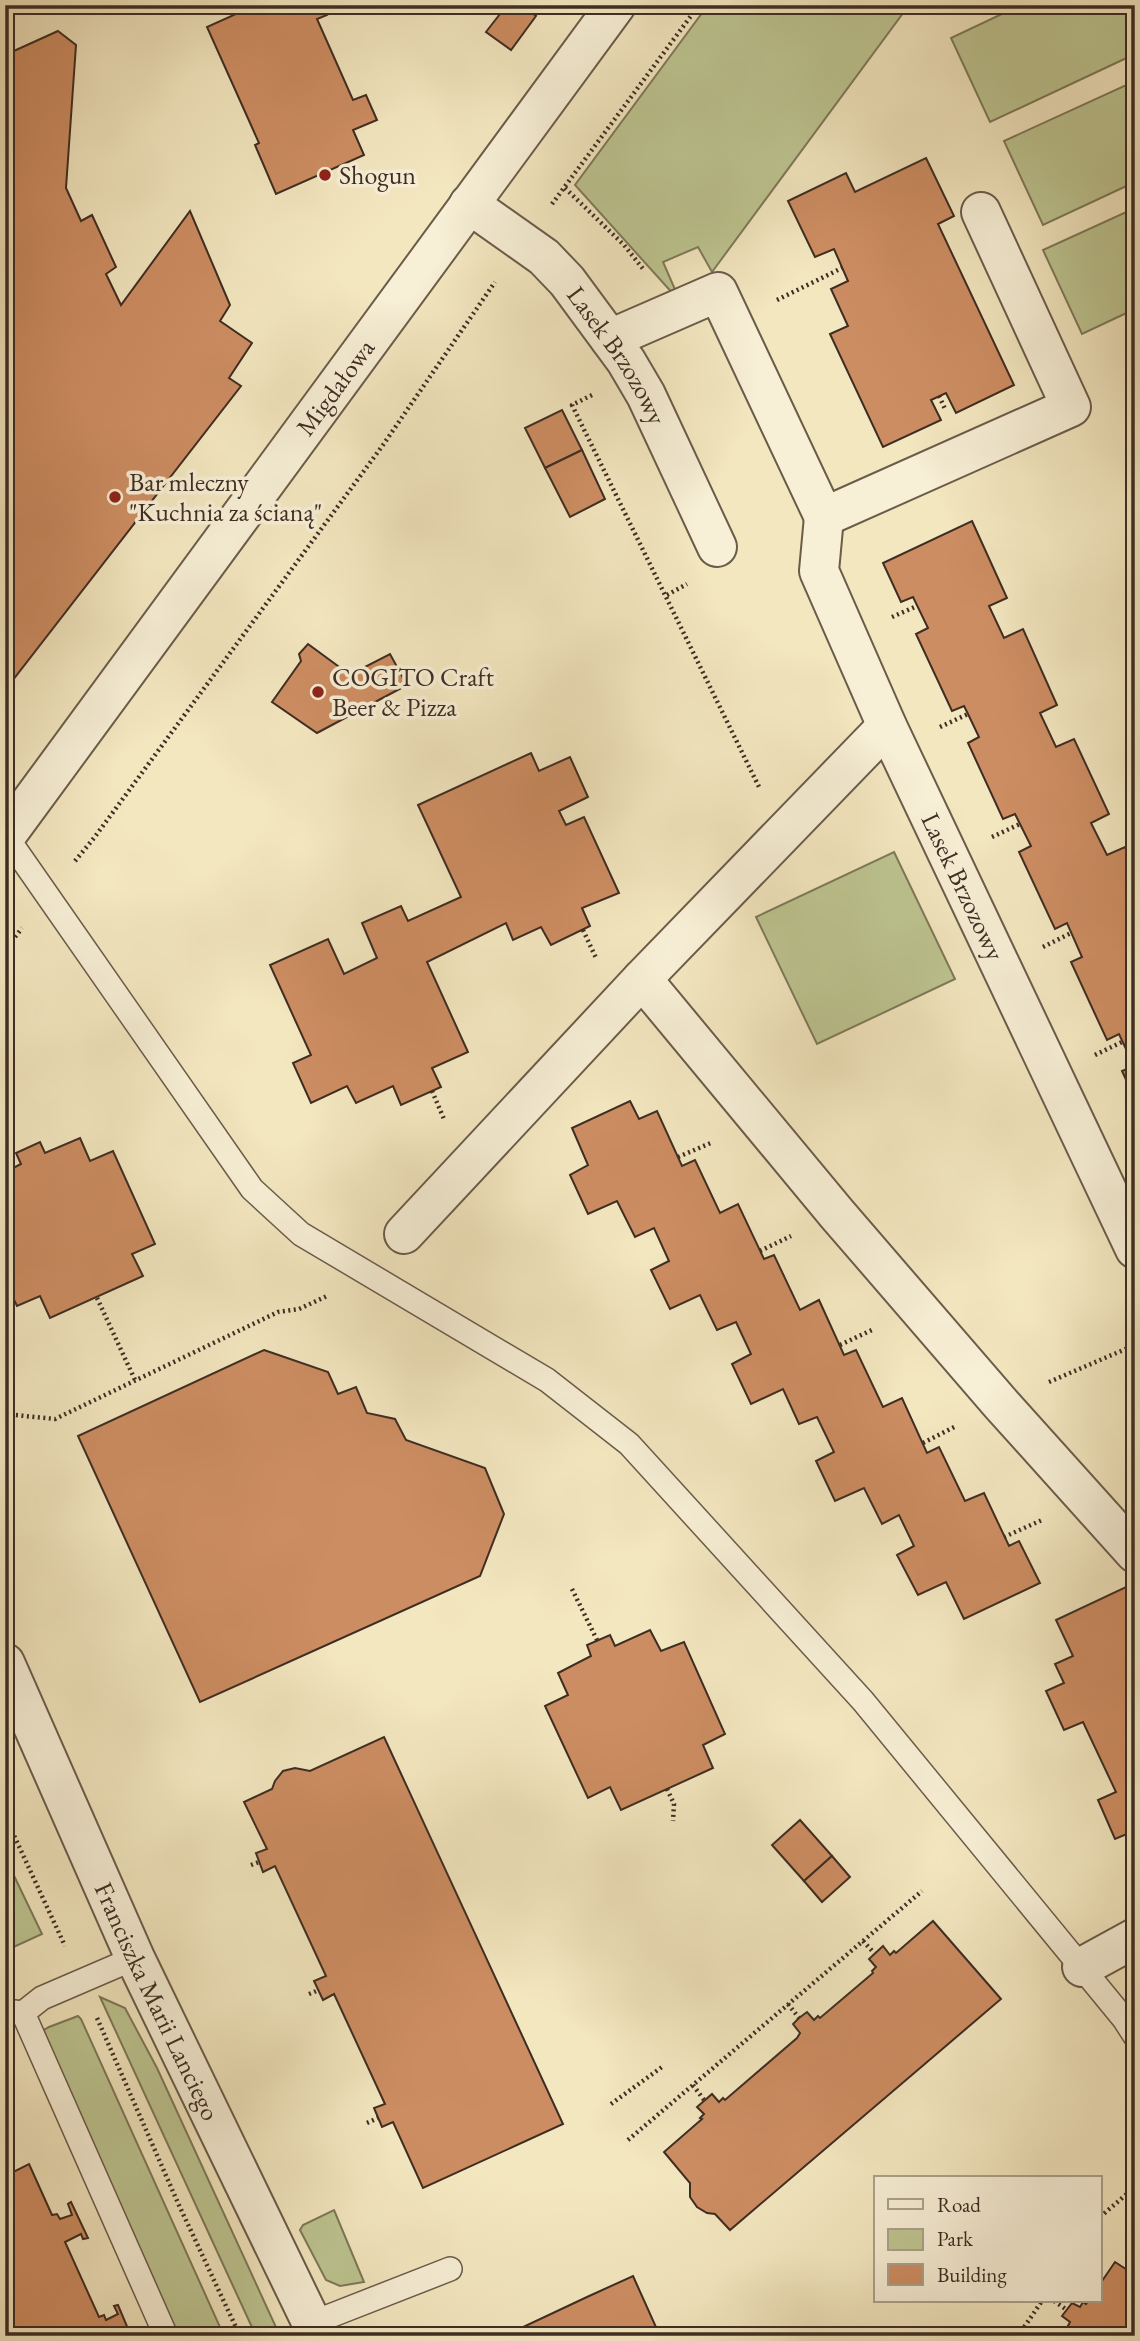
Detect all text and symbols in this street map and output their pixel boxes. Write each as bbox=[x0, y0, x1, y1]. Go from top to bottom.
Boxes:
place label: Shogun bbox=[339, 158, 416, 192]
marker: Shogun bbox=[317, 167, 333, 183]
street label: Lasek Brzozowy bbox=[559, 279, 675, 431]
street label: Migdałowa bbox=[288, 331, 383, 443]
place label: Bar mleczny "Kuchnia za ścianą" bbox=[129, 465, 322, 529]
marker: Bar mleczny "Kuchnia za ścianą" bbox=[107, 489, 123, 505]
place label: COGITO Craft Beer & Pizza bbox=[332, 660, 494, 724]
marker: COGITO Craft Beer & Pizza bbox=[310, 684, 326, 700]
street label: Lasek Brzozowy bbox=[914, 807, 1013, 966]
street label: Franciszka Marii Lanciego bbox=[87, 1877, 228, 2126]
legend bbox=[874, 2176, 1102, 2302]
text: Road bbox=[937, 2191, 981, 2218]
text: Park bbox=[937, 2225, 974, 2252]
text: Building bbox=[937, 2261, 1007, 2288]

